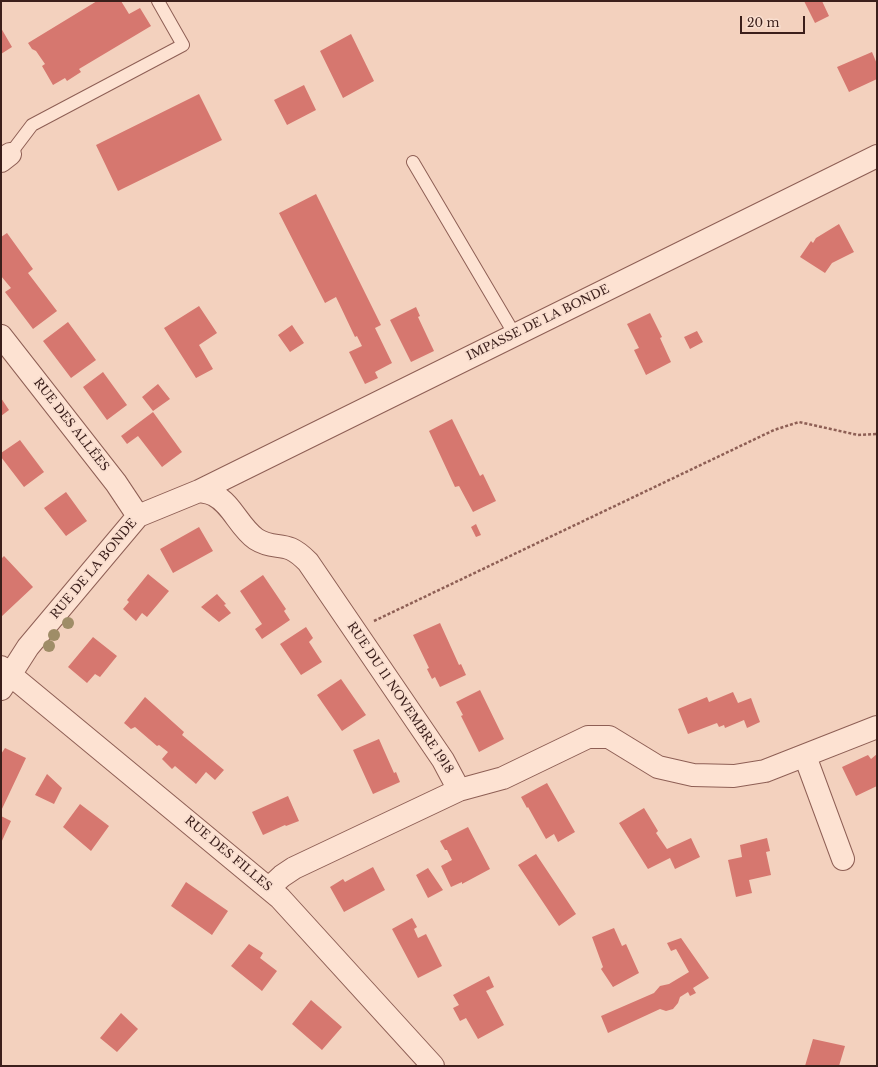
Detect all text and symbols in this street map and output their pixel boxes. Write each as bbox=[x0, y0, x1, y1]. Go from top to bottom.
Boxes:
scale bar bbox=[742, 8, 807, 34]
text: 20 m bbox=[747, 15, 779, 30]
street label: IMPASSE DE LA BONDE bbox=[464, 282, 612, 364]
street label: RUE DES ALLÉES bbox=[30, 376, 112, 474]
street label: RUE DE LA BONDE bbox=[48, 516, 140, 622]
street label: RUE DU 11 NOVEMBRE 1918 bbox=[344, 620, 456, 776]
street label: RUE DES FILLES bbox=[182, 813, 274, 895]

